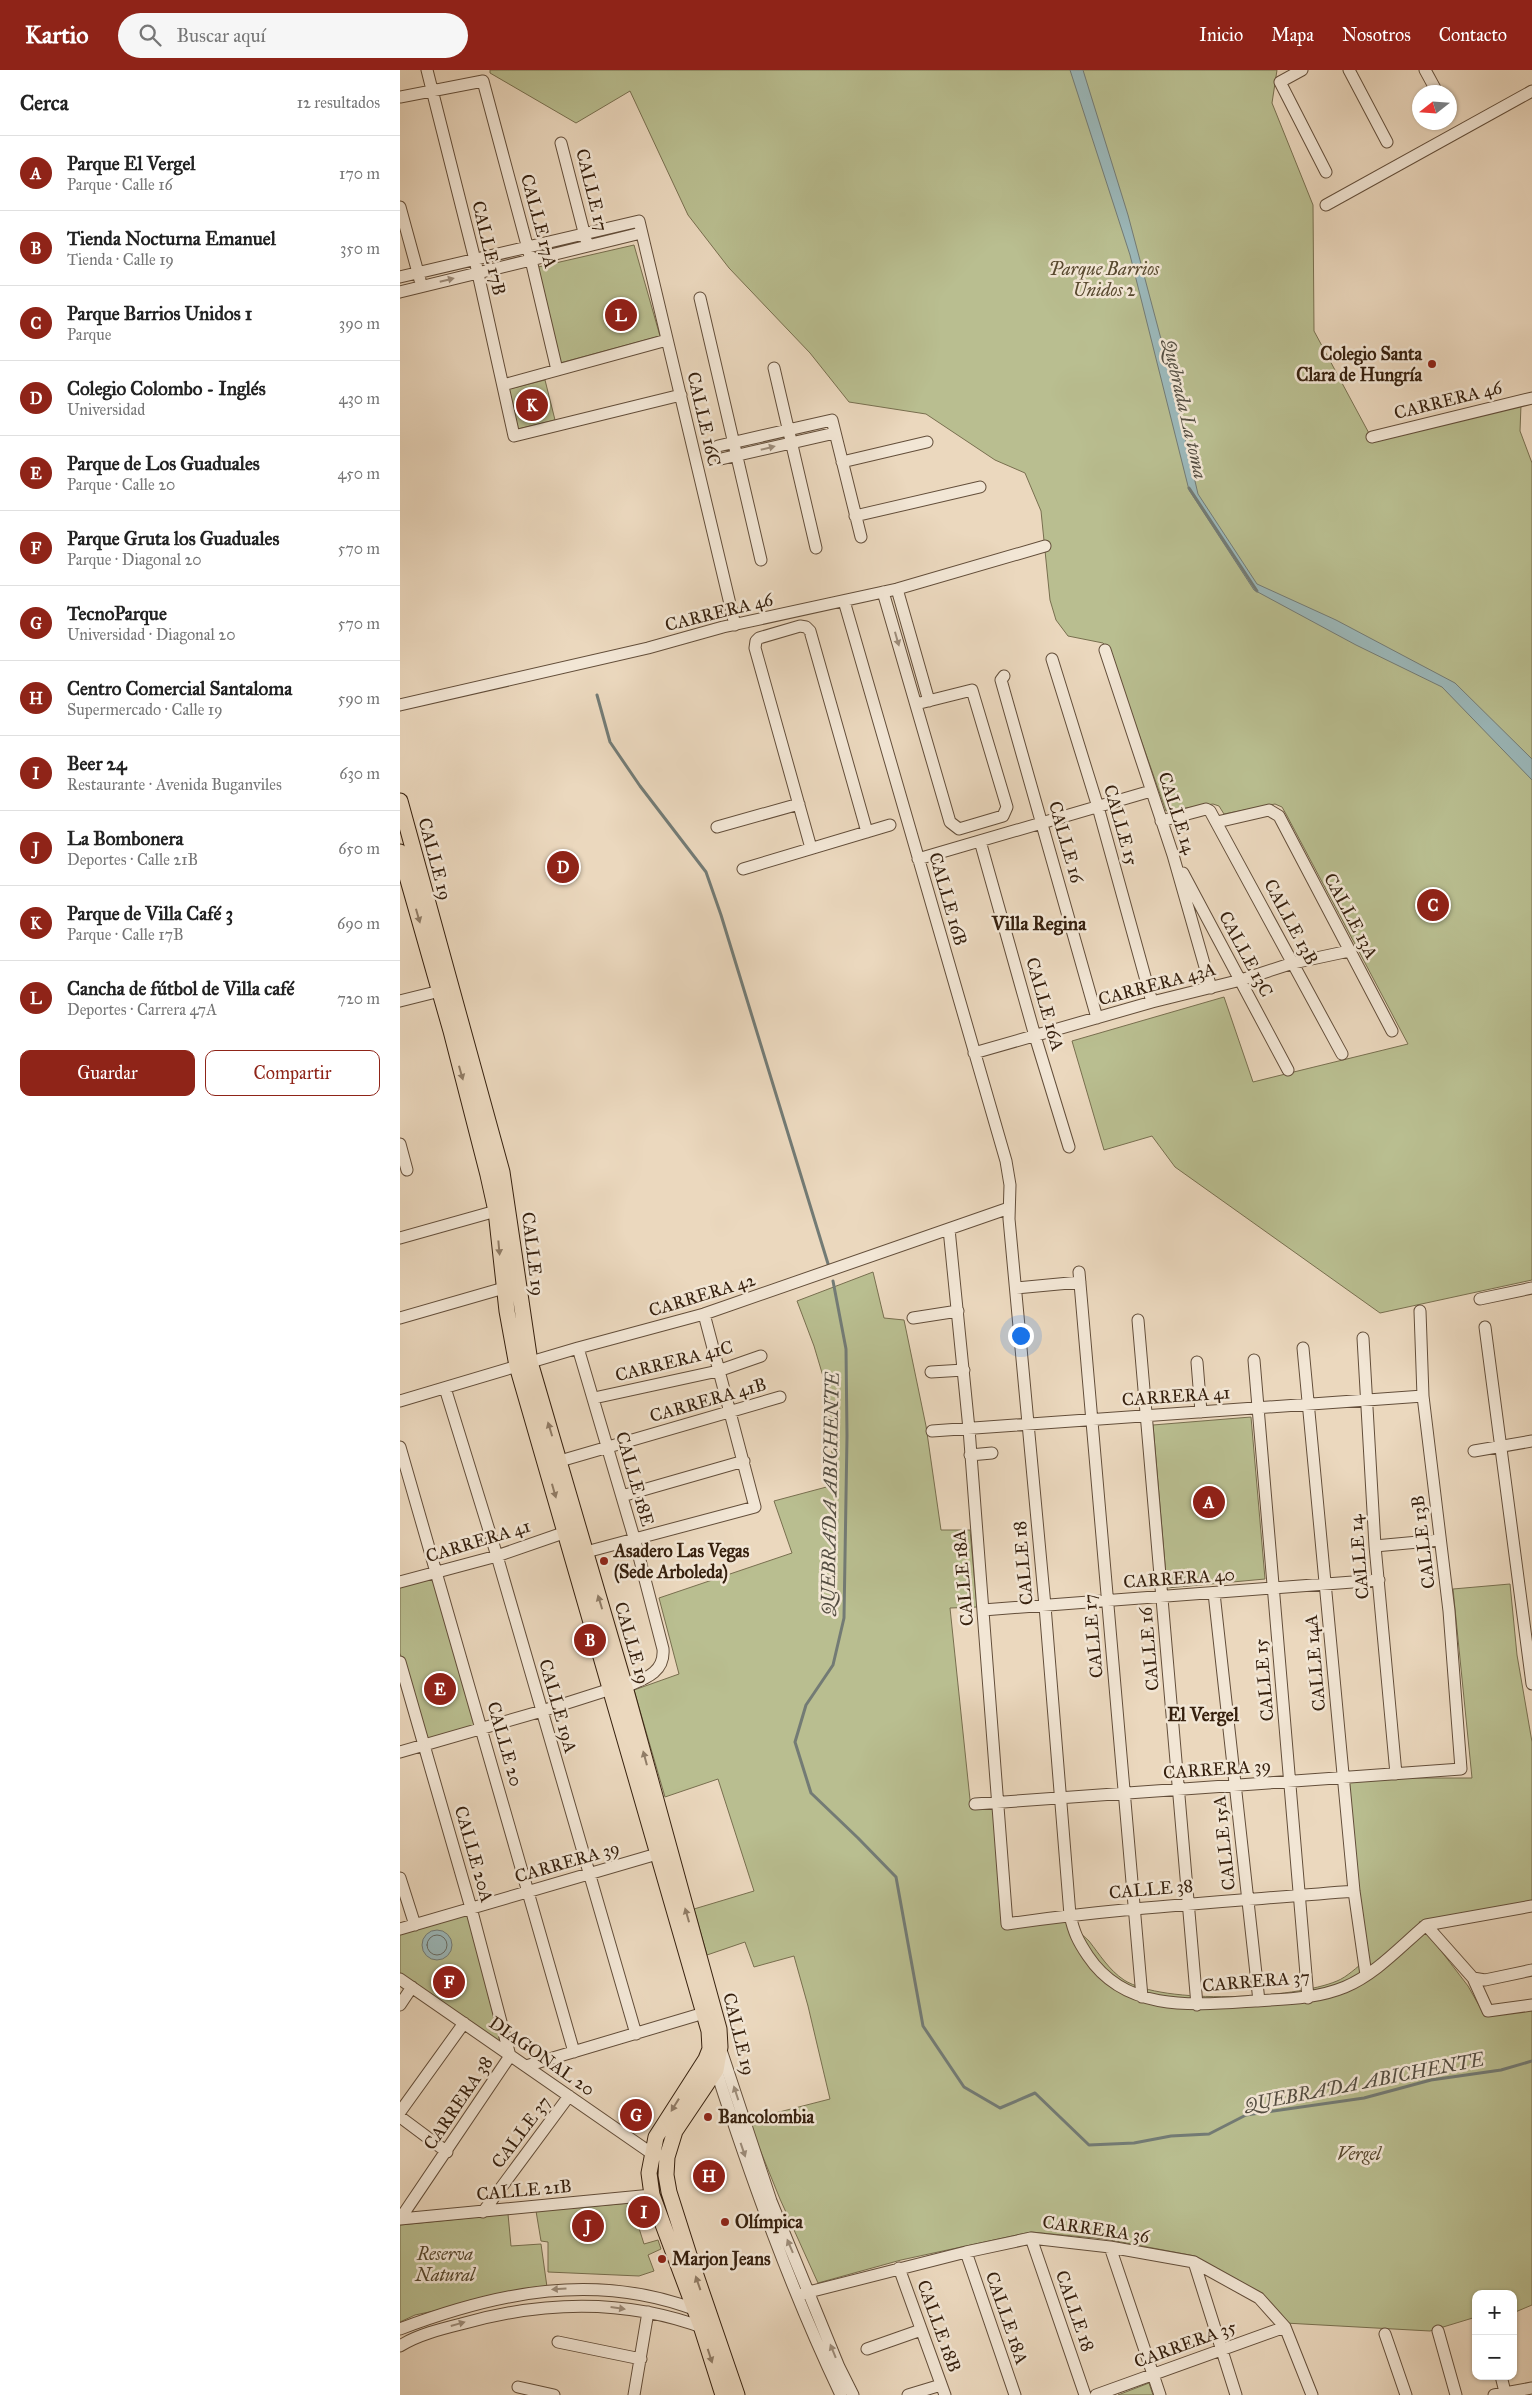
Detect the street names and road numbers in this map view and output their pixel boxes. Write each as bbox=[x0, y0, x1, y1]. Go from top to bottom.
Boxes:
street label: CALLE 17 bbox=[571, 146, 613, 234]
street label: CALLE 17A bbox=[516, 172, 562, 270]
street label: CALLE 17B bbox=[467, 199, 511, 297]
street label: CALLE 16C bbox=[682, 370, 726, 468]
street label: CARRERA 46 bbox=[1392, 376, 1505, 424]
street label: CARRERA 46 bbox=[663, 588, 776, 636]
street label: CALLE 14 bbox=[1153, 769, 1201, 858]
street label: CALLE 15 bbox=[1099, 782, 1143, 869]
street label: CALLE 16 bbox=[1044, 799, 1088, 886]
street label: CALLE 19 bbox=[413, 815, 457, 903]
street label: CALLE 16B bbox=[924, 850, 972, 948]
street label: CALLE 13A bbox=[1319, 869, 1383, 963]
street label: CALLE 13B bbox=[1259, 875, 1323, 969]
street label: CALLE 13C bbox=[1214, 907, 1278, 1001]
street label: CALLE 16A bbox=[1021, 955, 1069, 1053]
street label: CARRERA 43A bbox=[1096, 958, 1218, 1010]
street label: CALLE 19 bbox=[517, 1211, 549, 1297]
street label: CARRERA 42 bbox=[646, 1268, 758, 1322]
street label: CARRERA 41C bbox=[613, 1336, 735, 1386]
street label: CARRERA 41B bbox=[647, 1373, 769, 1427]
street label: CARRERA 41 bbox=[1121, 1381, 1231, 1411]
street label: CALLE 18E bbox=[611, 1429, 659, 1529]
street label: CALLE 13B bbox=[1406, 1494, 1440, 1590]
street label: CALLE 14 bbox=[1344, 1513, 1374, 1600]
street label: CARRERA 41 bbox=[423, 1515, 533, 1567]
street label: CALLE 18 bbox=[1008, 1520, 1038, 1606]
street label: CALLE 18A bbox=[948, 1529, 978, 1627]
street label: CARRERA 40 bbox=[1122, 1563, 1236, 1593]
street label: CALLE 17 bbox=[1078, 1593, 1108, 1679]
street label: CALLE 19 bbox=[610, 1599, 654, 1687]
street label: CALLE 16 bbox=[1134, 1605, 1164, 1692]
street label: CALLE 14A bbox=[1300, 1614, 1330, 1712]
street label: CALLE 15 bbox=[1249, 1637, 1279, 1722]
street label: CALLE 19A bbox=[534, 1657, 582, 1755]
street label: CALLE 20 bbox=[482, 1699, 528, 1789]
street label: CARRERA 39 bbox=[1162, 1754, 1272, 1784]
street label: CALLE 15A bbox=[1208, 1794, 1240, 1892]
street label: CALLE 20A bbox=[450, 1803, 498, 1905]
street label: CARRERA 39 bbox=[512, 1837, 622, 1887]
street label: CALLE 38 bbox=[1108, 1874, 1194, 1904]
street label: CARRERA 37 bbox=[1201, 1965, 1311, 1997]
street label: CALLE 19 bbox=[718, 1990, 760, 2078]
street label: DIAGONAL 20 bbox=[485, 2011, 599, 2101]
street label: CARRERA 38 bbox=[419, 2052, 497, 2154]
street label: CALLE 37 bbox=[487, 2092, 555, 2172]
street label: CALLE 21B bbox=[475, 2175, 573, 2205]
street label: CARRERA 36 bbox=[1041, 2211, 1152, 2247]
street label: CALLE 18 bbox=[1051, 2268, 1099, 2354]
street label: CALLE 18A bbox=[981, 2269, 1033, 2367]
street label: CALLE 18B bbox=[912, 2277, 966, 2375]
street label: CARRERA 35 bbox=[1131, 2315, 1240, 2373]

